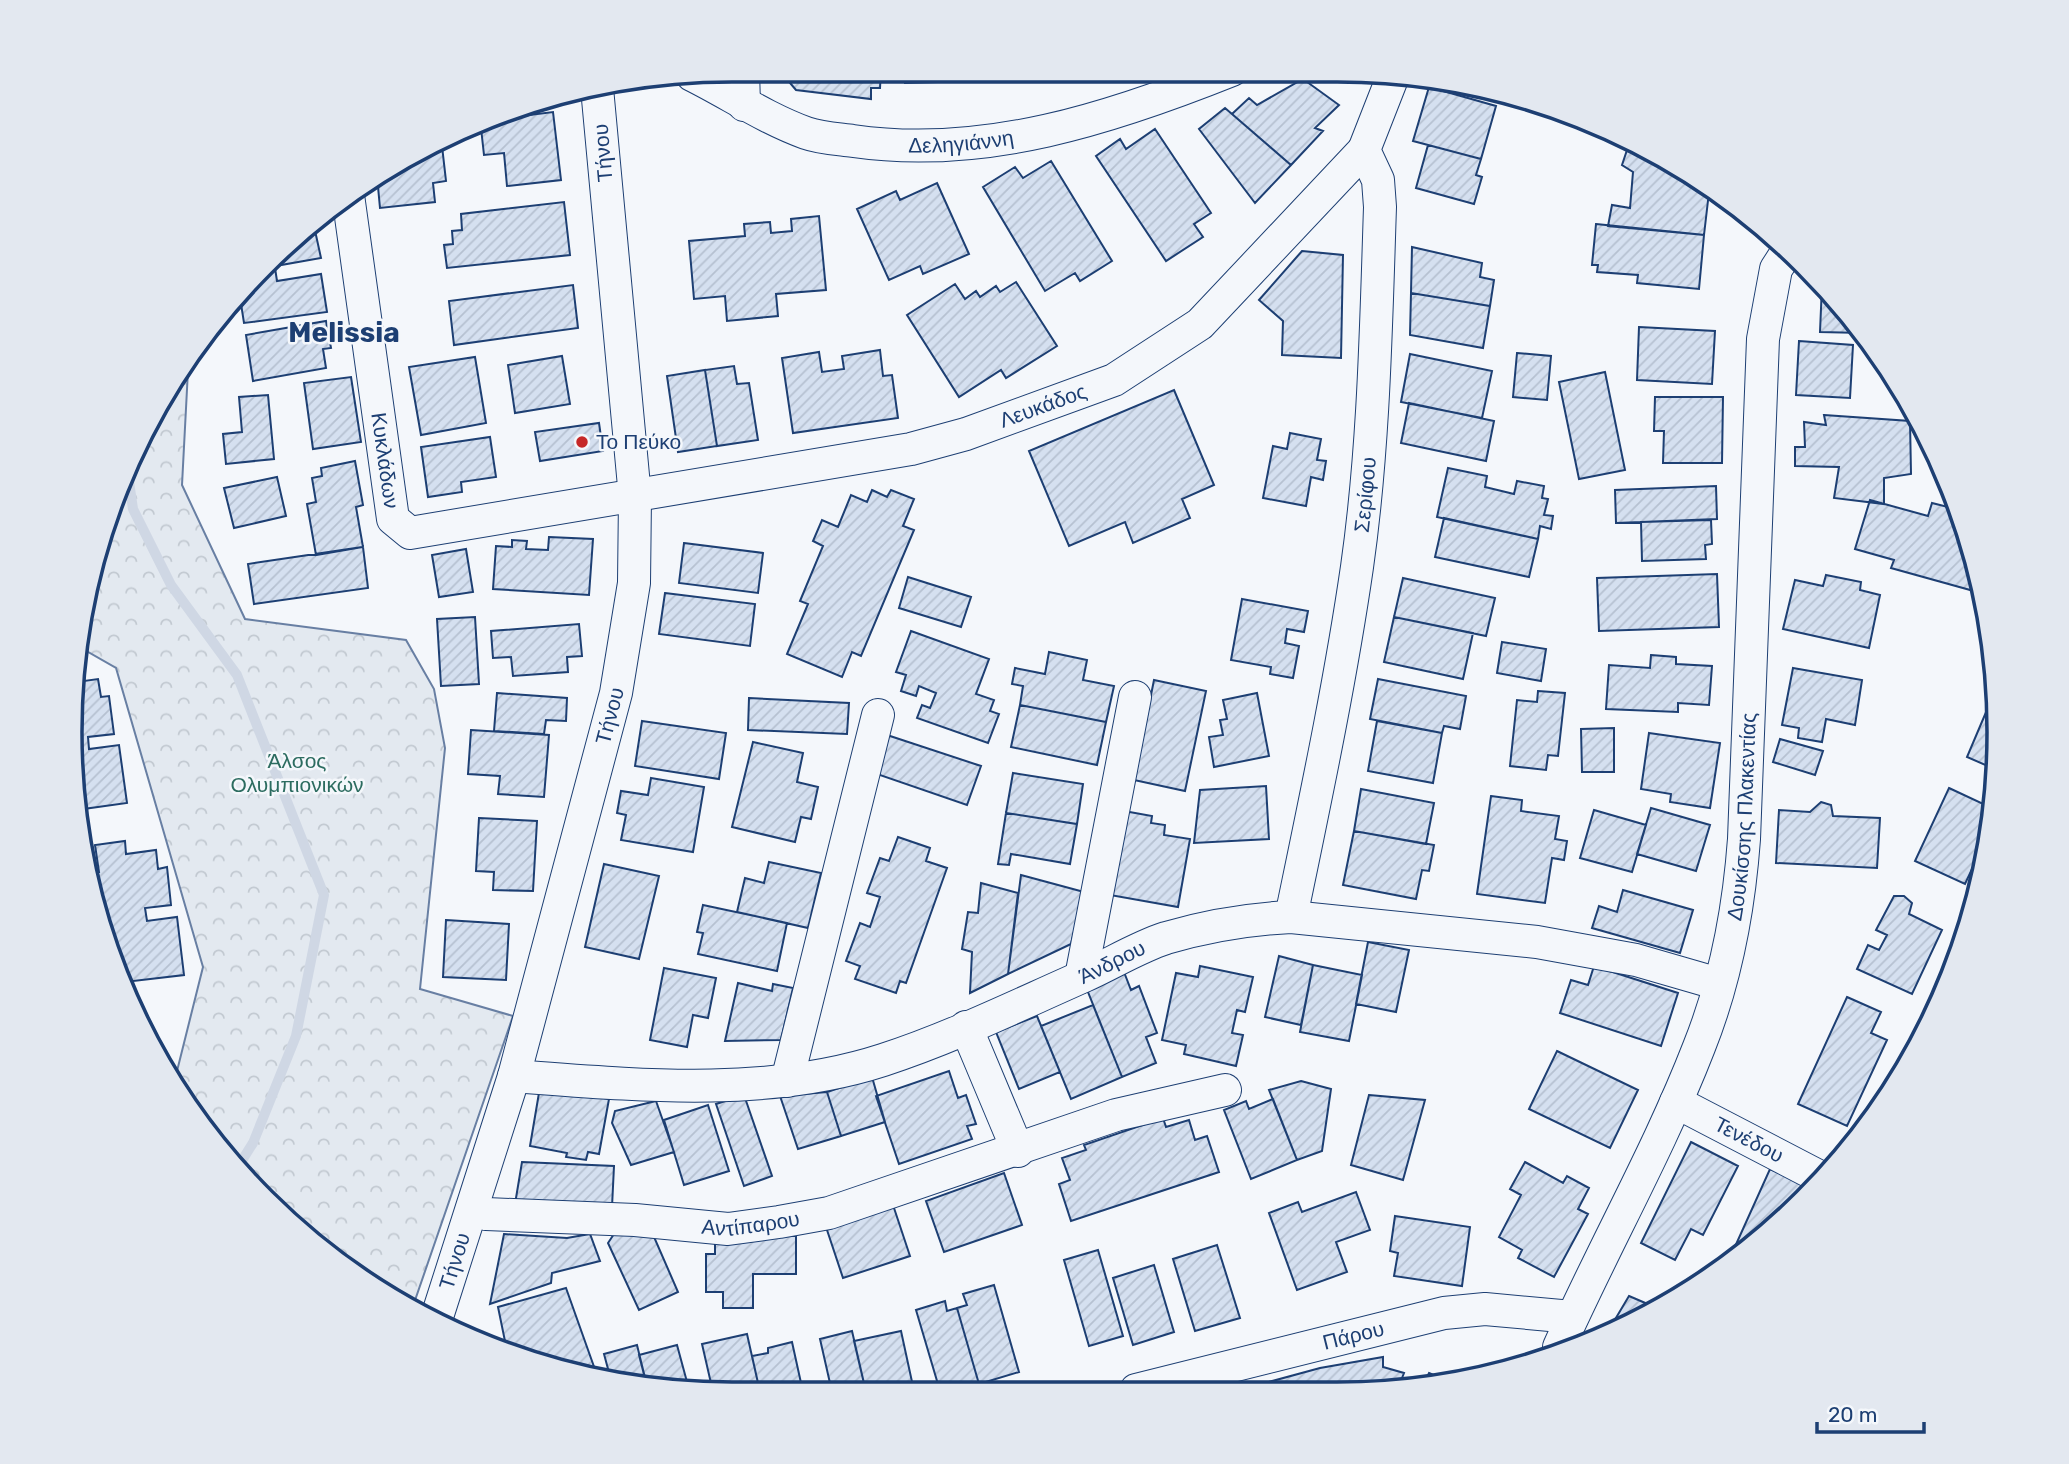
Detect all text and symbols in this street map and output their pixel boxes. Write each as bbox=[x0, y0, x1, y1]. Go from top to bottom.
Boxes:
street label: Τήνου bbox=[588, 123, 617, 183]
street label: Δεληγιάννη bbox=[908, 124, 1015, 158]
district label: Melissia bbox=[288, 316, 400, 349]
street label: Λευκάδος bbox=[996, 378, 1090, 433]
street label: Κυκλάδων bbox=[366, 411, 404, 510]
place label: Το Πεύκο bbox=[596, 429, 681, 454]
marker: Το Πεύκο bbox=[574, 434, 590, 450]
street label: Σερίφου bbox=[1349, 456, 1381, 534]
street label: Τήνου bbox=[590, 684, 629, 747]
street label: Δουκίσσης Πλακεντίας bbox=[1721, 712, 1761, 922]
park label: Άλσος Ολυμπιονικών bbox=[230, 748, 364, 797]
street label: Άνδρου bbox=[1075, 935, 1149, 989]
street label: Τενέδου bbox=[1710, 1111, 1788, 1168]
street label: Αντίπαρου bbox=[701, 1206, 801, 1241]
street label: Τήνου bbox=[434, 1229, 475, 1292]
street label: Πάρου bbox=[1320, 1315, 1387, 1355]
scale bar bbox=[1817, 1390, 1924, 1434]
text: 20 m bbox=[1828, 1402, 1877, 1427]

